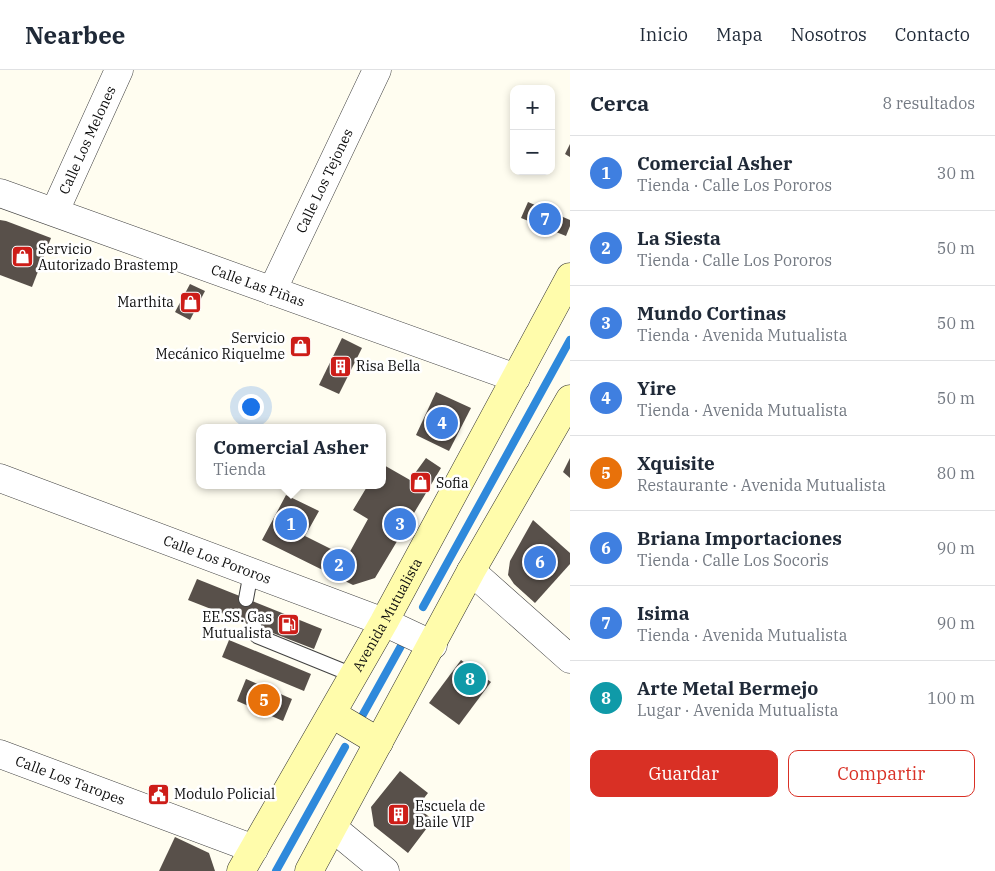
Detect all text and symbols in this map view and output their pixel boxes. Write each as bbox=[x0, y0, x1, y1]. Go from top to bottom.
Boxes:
text: Nearbee bbox=[25, 19, 125, 51]
text: Inicio bbox=[640, 23, 688, 46]
text: Mapa bbox=[716, 23, 763, 46]
text: Nosotros bbox=[791, 23, 867, 46]
text: Contacto bbox=[895, 23, 970, 46]
street label: Calle Los Melones bbox=[55, 83, 120, 197]
map controls bbox=[510, 85, 555, 175]
button: + bbox=[510, 85, 555, 130]
text: Cerca bbox=[590, 89, 649, 117]
text: 8 resultados bbox=[883, 93, 975, 113]
street label: Calle Los Tejones bbox=[292, 126, 357, 236]
button: − bbox=[510, 130, 555, 175]
text: Comercial Asher bbox=[637, 151, 792, 175]
text: 1 bbox=[601, 163, 611, 183]
text: 30 m bbox=[937, 163, 975, 183]
text: Tienda · Calle Los Pororos bbox=[637, 175, 832, 195]
pin: 7 bbox=[529, 200, 561, 238]
text: La Siesta bbox=[637, 226, 721, 250]
text: 2 bbox=[601, 238, 611, 258]
text: 50 m bbox=[937, 238, 975, 258]
place label: Servicio Autorizado Brastemp bbox=[38, 240, 178, 274]
shop icon: Servicio Autorizado Brastemp bbox=[10, 245, 34, 269]
text: Tienda · Calle Los Pororos bbox=[637, 250, 832, 270]
street label: Calle Las Piñas bbox=[209, 260, 307, 311]
shop icon: Marthita bbox=[178, 290, 202, 314]
place label: Marthita bbox=[117, 293, 174, 311]
text: Mundo Cortinas bbox=[637, 301, 786, 325]
text: 3 bbox=[601, 313, 611, 333]
text: 50 m bbox=[937, 313, 975, 333]
text: Tienda · Avenida Mutualista bbox=[637, 325, 847, 345]
place label: Servicio Mecánico Riquelme bbox=[155, 329, 285, 363]
shop icon: Servicio Mecánico Riquelme bbox=[289, 334, 313, 358]
building icon: Risa Bella bbox=[328, 354, 352, 378]
place label: Risa Bella bbox=[356, 357, 421, 375]
text: Yire bbox=[637, 376, 676, 400]
text: 4 bbox=[601, 388, 611, 408]
text: 50 m bbox=[937, 388, 975, 408]
your location bbox=[238, 394, 264, 420]
text: Tienda · Avenida Mutualista bbox=[637, 400, 847, 420]
pin: 4 bbox=[426, 404, 458, 442]
popup bbox=[196, 424, 386, 489]
text: Comercial Asher bbox=[213, 435, 369, 459]
text: Xquisite bbox=[637, 451, 715, 475]
text: Tienda bbox=[213, 459, 266, 479]
text: 5 bbox=[601, 463, 611, 483]
text: 80 m bbox=[937, 463, 975, 483]
shop icon: Sofia bbox=[408, 471, 432, 495]
place label: Sofia bbox=[436, 474, 469, 492]
text: Restaurante · Avenida Mutualista bbox=[637, 475, 886, 495]
pin: 1 bbox=[275, 505, 307, 543]
pin: 3 bbox=[384, 505, 416, 543]
text: Briana Importaciones bbox=[637, 526, 842, 550]
street label: Calle Los Pororos bbox=[161, 531, 274, 588]
text: 6 bbox=[601, 538, 611, 558]
text: 90 m bbox=[937, 538, 975, 558]
pin: 6 bbox=[524, 543, 556, 581]
pin: 2 bbox=[323, 546, 355, 584]
text: Tienda · Calle Los Socoris bbox=[637, 550, 829, 570]
street label: Avenida Mutualista bbox=[348, 555, 426, 675]
text: Isima bbox=[637, 601, 690, 625]
place label: EE.SS. Gas Mutualista bbox=[202, 608, 272, 642]
fuel station icon: EE.SS. Gas Mutualista bbox=[276, 613, 300, 637]
text: 7 bbox=[601, 613, 611, 633]
text: 90 m bbox=[937, 613, 975, 633]
text: Tienda · Avenida Mutualista bbox=[637, 625, 847, 645]
pin: 8 bbox=[454, 660, 486, 698]
text: Arte Metal Bermejo bbox=[637, 676, 818, 700]
pin: 5 bbox=[248, 681, 280, 719]
text: 8 bbox=[601, 688, 611, 708]
text: 100 m bbox=[927, 688, 975, 708]
text: Lugar · Avenida Mutualista bbox=[637, 700, 838, 720]
button: Guardar bbox=[590, 750, 778, 797]
button: Compartir bbox=[788, 750, 975, 797]
street label: Calle Los Taropes bbox=[13, 752, 128, 809]
public building icon: Modulo Policial bbox=[146, 782, 170, 806]
place label: Modulo Policial bbox=[174, 785, 275, 803]
place label: Escuela de Baile VIP bbox=[415, 797, 485, 831]
building icon: Escuela de Baile VIP bbox=[387, 802, 411, 826]

